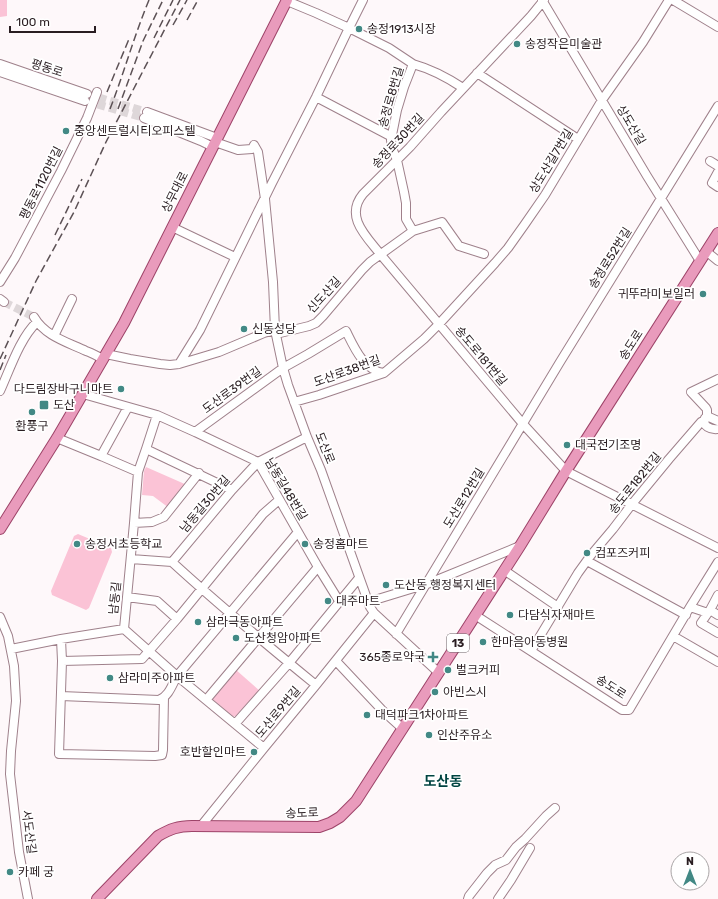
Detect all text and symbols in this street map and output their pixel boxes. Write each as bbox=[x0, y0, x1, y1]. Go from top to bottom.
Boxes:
scale bar bbox=[10, 8, 95, 34]
text: 100 m bbox=[16, 15, 50, 29]
place label: 송정1913시장 bbox=[367, 22, 436, 36]
marker: 송정1913시장 bbox=[354, 24, 364, 34]
place label: 송정작은미술관 bbox=[525, 37, 602, 51]
marker: 송정작은미술관 bbox=[512, 39, 522, 49]
street label: 평동로 bbox=[29, 56, 65, 80]
street label: 송정로8번길 bbox=[376, 65, 406, 129]
street label: 상도산길 bbox=[614, 102, 648, 148]
street label: 송정로30번길 bbox=[369, 111, 427, 171]
place label: 중앙센트럴시티오피스텔 bbox=[74, 124, 195, 138]
marker: 중앙센트럴시티오피스텔 bbox=[61, 126, 71, 136]
street label: 상도산길7번길 bbox=[526, 126, 576, 196]
street label: 평동로1120번길 bbox=[17, 144, 65, 222]
street label: 상무대로 bbox=[159, 169, 191, 215]
street label: 송정로52번길 bbox=[586, 225, 634, 291]
street label: 신도산길 bbox=[304, 274, 344, 316]
place label: 귀뚜라미보일러 bbox=[618, 287, 695, 301]
marker: 귀뚜라미보일러 bbox=[698, 289, 708, 299]
place label: 신동성당 bbox=[252, 322, 296, 336]
street label: 송도로181번길 bbox=[452, 323, 510, 389]
marker: 신동성당 bbox=[239, 324, 249, 334]
street label: 송도로 bbox=[616, 327, 646, 363]
street label: 도산로38번길 bbox=[312, 352, 382, 390]
street label: 도산로39번길 bbox=[200, 364, 264, 416]
place label: 다드림장바구니마트 bbox=[14, 382, 113, 396]
marker: 다드림장바구니마트 bbox=[116, 384, 126, 394]
place label: 도산 bbox=[53, 398, 75, 412]
marker: 도산 bbox=[38, 399, 50, 411]
marker: 환풍구 bbox=[27, 407, 37, 417]
place label: 환풍구 bbox=[15, 419, 49, 433]
street label: 도산로 bbox=[312, 430, 338, 466]
place label: 대국전기조명 bbox=[575, 438, 641, 452]
marker: 대국전기조명 bbox=[562, 440, 572, 450]
street label: 송도로182번길 bbox=[606, 449, 664, 517]
street label: 남동길48번길 bbox=[262, 455, 310, 523]
street label: 도산로12번길 bbox=[441, 466, 487, 530]
street label: 남동길30번길 bbox=[177, 473, 233, 535]
place label: 송정서초등학교 bbox=[85, 537, 162, 551]
place label: 송정홈마트 bbox=[313, 537, 368, 551]
marker: 송정서초등학교 bbox=[72, 539, 82, 549]
marker: 송정홈마트 bbox=[300, 539, 310, 549]
place label: 컴포즈커피 bbox=[595, 546, 650, 560]
marker: 컴포즈커피 bbox=[582, 548, 592, 558]
place label: 도산동 행정복지센터 bbox=[394, 578, 496, 592]
marker: 도산동 행정복지센터 bbox=[381, 580, 391, 590]
street label: 남동길 bbox=[106, 581, 124, 615]
place label: 대주마트 bbox=[336, 594, 380, 608]
marker: 대주마트 bbox=[323, 596, 333, 606]
place label: 다담식자재마트 bbox=[518, 608, 595, 622]
marker: 다담식자재마트 bbox=[505, 610, 515, 620]
place label: 삼라극동아파트 bbox=[206, 615, 283, 629]
marker: 삼라극동아파트 bbox=[193, 617, 203, 627]
place label: 도산청암아파트 bbox=[244, 631, 321, 645]
marker: 도산청암아파트 bbox=[231, 633, 241, 643]
road number: 13 bbox=[447, 634, 469, 652]
place label: 한마음아동병원 bbox=[491, 635, 568, 649]
marker: 한마음아동병원 bbox=[478, 637, 488, 647]
place label: 365종로약국 bbox=[359, 650, 425, 664]
marker: 365종로약국 bbox=[428, 652, 438, 662]
place label: 벌크커피 bbox=[456, 663, 500, 677]
marker: 벌크커피 bbox=[443, 665, 453, 675]
place label: 삼라미주아파트 bbox=[118, 671, 195, 685]
street label: 송도로 bbox=[593, 672, 629, 702]
marker: 삼라미주아파트 bbox=[105, 673, 115, 683]
street label: 도산로9번길 bbox=[253, 684, 303, 740]
place label: 아빈스시 bbox=[443, 685, 487, 699]
marker: 아빈스시 bbox=[430, 687, 440, 697]
place label: 대덕파크1차아파트 bbox=[375, 708, 468, 722]
marker: 대덕파크1차아파트 bbox=[362, 710, 372, 720]
place label: 인산주유소 bbox=[437, 728, 492, 742]
marker: 인산주유소 bbox=[424, 730, 434, 740]
place label: 호반할인마트 bbox=[180, 745, 246, 759]
marker: 호반할인마트 bbox=[249, 747, 259, 757]
district label: 도산동 bbox=[424, 773, 462, 790]
street label: 송도로 bbox=[285, 805, 319, 821]
street label: 서도산길 bbox=[19, 809, 39, 855]
north arrow bbox=[670, 851, 710, 891]
text: N bbox=[686, 855, 694, 868]
place label: 카페 궁 bbox=[18, 865, 54, 879]
marker: 카페 궁 bbox=[5, 867, 15, 877]

